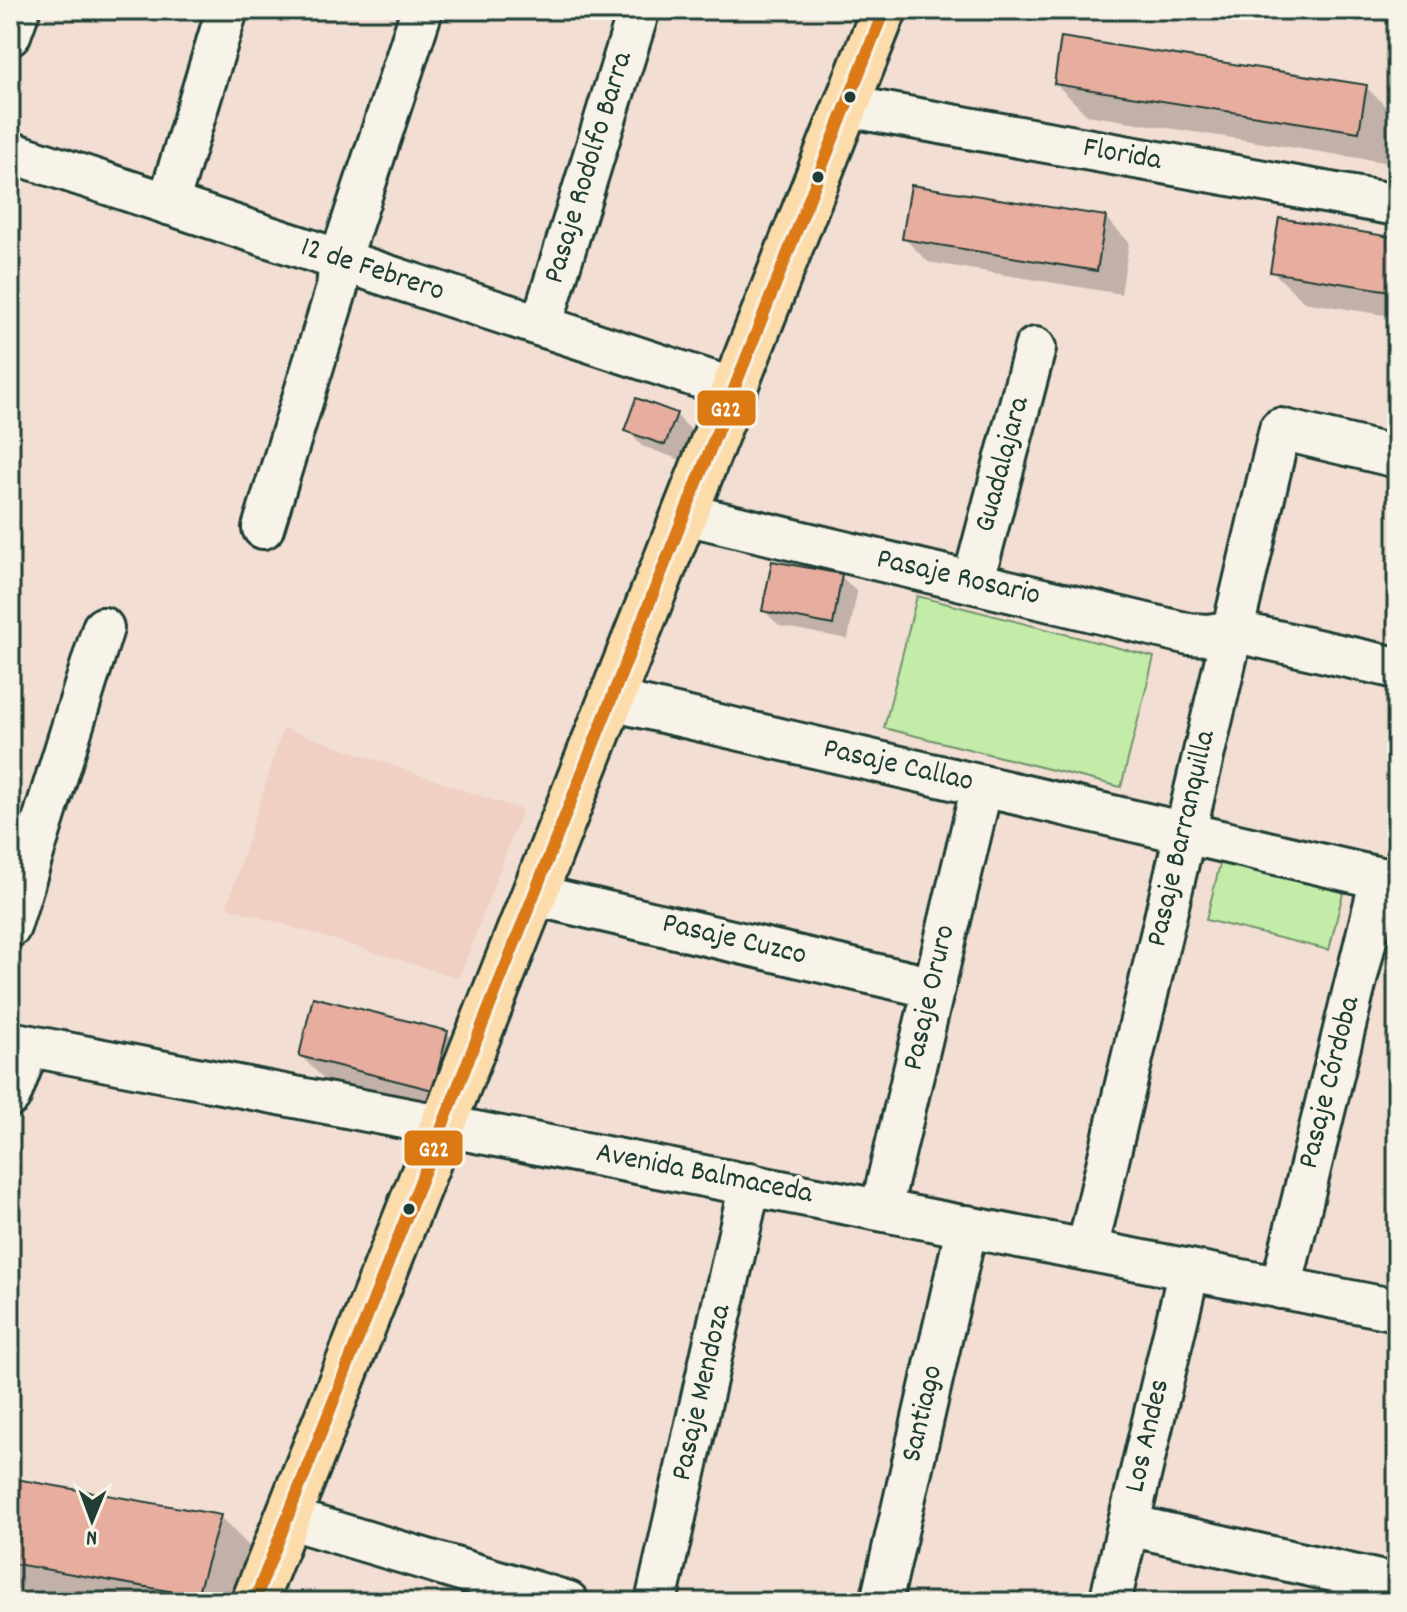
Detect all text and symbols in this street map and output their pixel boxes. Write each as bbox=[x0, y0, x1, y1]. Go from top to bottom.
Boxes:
street label: Pasaje Rodolfo Barra bbox=[534, 46, 646, 289]
unlabelled marker bbox=[842, 89, 858, 105]
street label: Florida bbox=[1080, 128, 1165, 184]
unlabelled marker bbox=[810, 169, 826, 185]
street label: 12 de Febrero bbox=[294, 228, 450, 314]
line badge: G22 bbox=[696, 389, 757, 427]
street label: Guadalajara bbox=[965, 392, 1043, 538]
text: G22 bbox=[711, 396, 741, 427]
street label: Pasaje Rosario bbox=[872, 539, 1044, 619]
street label: Pasaje Barranquilla bbox=[1137, 726, 1229, 951]
street label: Pasaje Callao bbox=[819, 729, 977, 805]
street label: Pasaje Cuzco bbox=[658, 904, 810, 978]
street label: Pasaje Oruro bbox=[893, 921, 969, 1075]
street label: Pasaje Córdoba bbox=[1289, 991, 1373, 1174]
line badge: G22 bbox=[403, 1129, 464, 1167]
street label: Avenida Balmaceda bbox=[592, 1133, 817, 1217]
text: G22 bbox=[419, 1136, 449, 1167]
unlabelled marker bbox=[401, 1201, 417, 1217]
street label: Pasaje Mendoza bbox=[662, 1300, 744, 1485]
street label: Santiago bbox=[892, 1361, 956, 1467]
street label: Los Andes bbox=[1115, 1375, 1183, 1497]
north arrow bbox=[52, 1480, 132, 1560]
text: N bbox=[86, 1521, 97, 1552]

